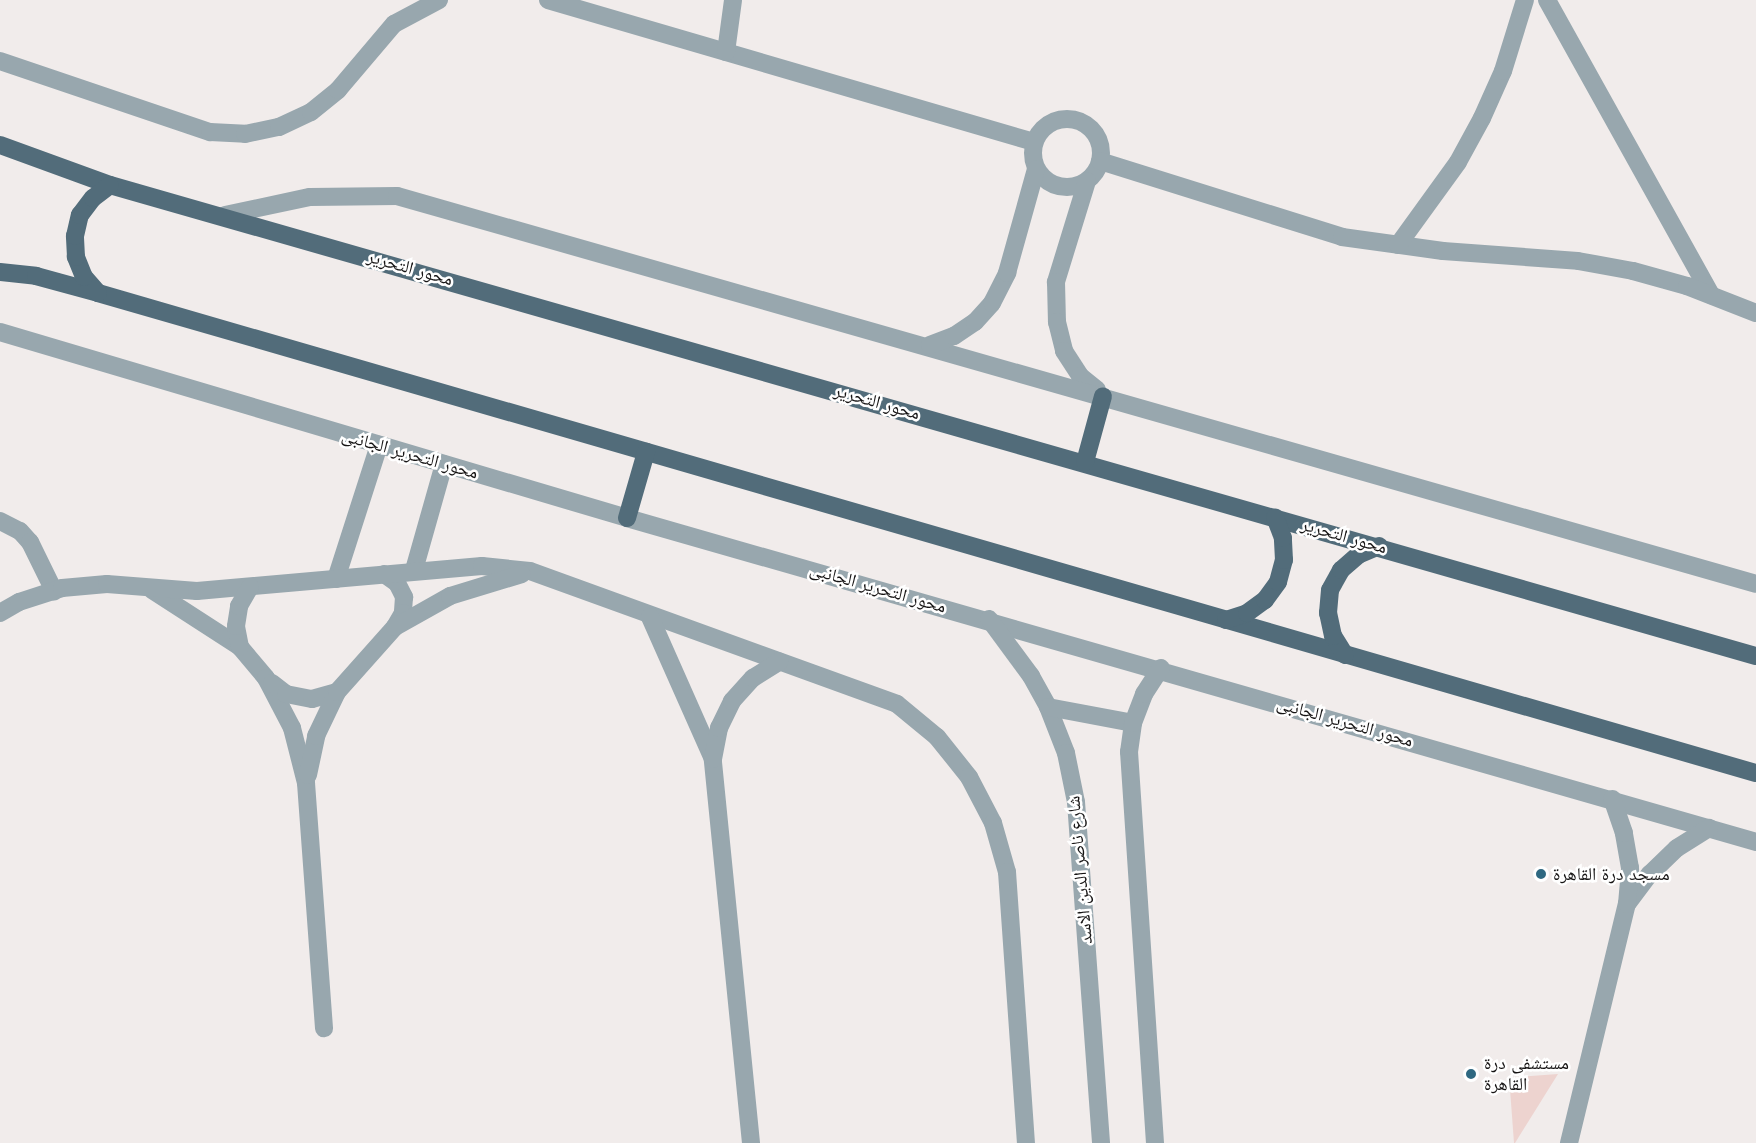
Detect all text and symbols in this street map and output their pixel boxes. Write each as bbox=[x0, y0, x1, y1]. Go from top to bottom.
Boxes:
street label: محور التحرير bbox=[365, 245, 455, 291]
street label: محور التحرير bbox=[832, 379, 922, 425]
street label: محور التحرير الجانبى bbox=[339, 424, 481, 484]
street label: محور التحرير bbox=[1299, 513, 1389, 559]
street label: محور التحرير الجانبى bbox=[807, 558, 949, 618]
street label: محور التحرير الجانبى bbox=[1274, 692, 1416, 752]
street label: شارع ناصر الدين الاسد bbox=[1063, 795, 1097, 945]
place label: مسجد درة القاهرة bbox=[1553, 863, 1670, 885]
marker: مسجد درة القاهرة bbox=[1534, 867, 1548, 881]
place label: مستشفى درة القاهرة bbox=[1484, 1053, 1569, 1096]
marker: مستشفى درة القاهرة bbox=[1462, 1065, 1480, 1083]

